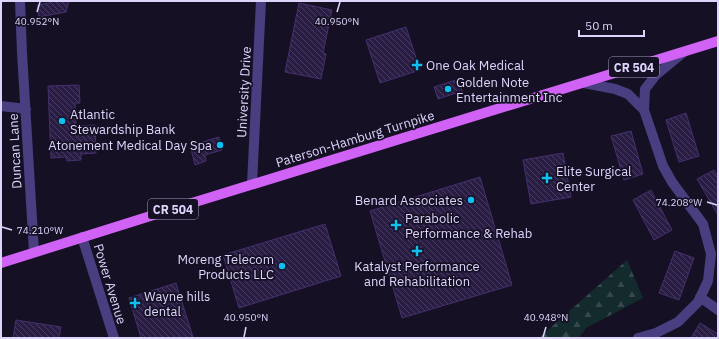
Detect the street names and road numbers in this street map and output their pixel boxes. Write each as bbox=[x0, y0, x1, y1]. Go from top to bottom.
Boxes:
street label: University Drive bbox=[233, 46, 255, 138]
road number: CR 504 bbox=[609, 57, 659, 77]
street label: Paterson-Hamburg Turnpike bbox=[274, 107, 436, 171]
street label: Duncan Lane bbox=[5, 113, 25, 189]
road number: CR 504 bbox=[148, 199, 198, 219]
street label: Power Avenue bbox=[90, 242, 130, 326]

